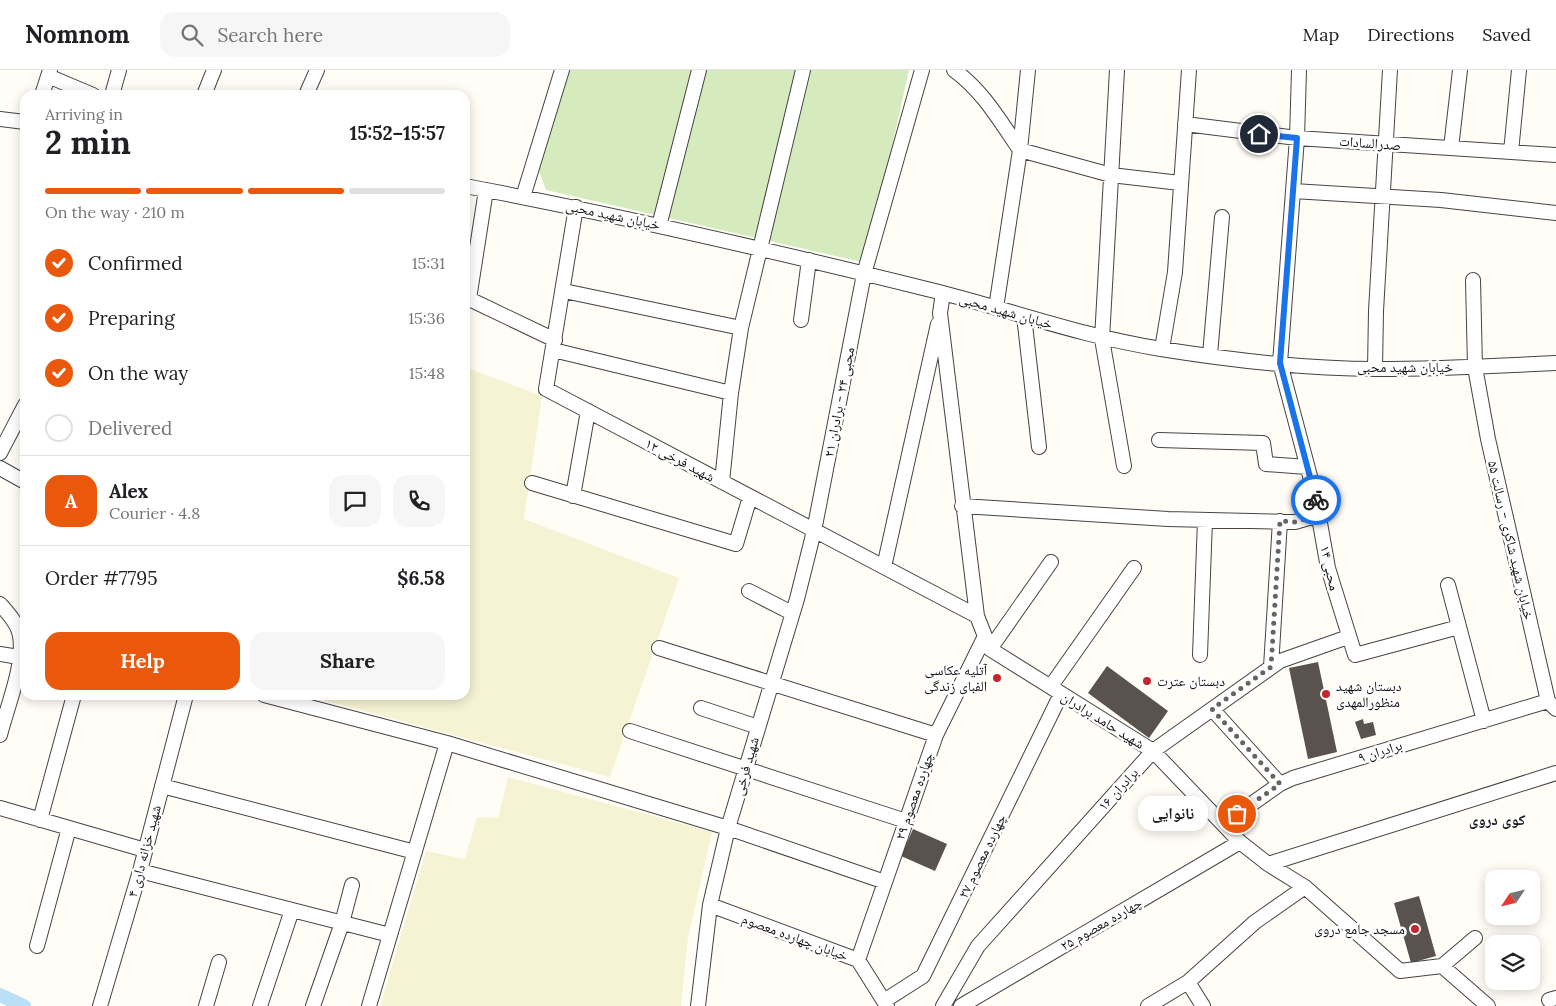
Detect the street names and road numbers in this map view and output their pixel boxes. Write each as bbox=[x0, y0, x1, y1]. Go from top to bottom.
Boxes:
street label: صدرالسادات bbox=[1338, 132, 1402, 154]
street label: خیابان شهید محبی bbox=[564, 196, 662, 234]
street label: خیابان شهید محبی bbox=[957, 289, 1055, 333]
street label: محبی ۲۴ - برادران ۲۱ bbox=[820, 345, 858, 459]
street label: خیابان شهید محبی bbox=[1357, 358, 1453, 376]
street label: شهید فرخی ۱۲ bbox=[642, 434, 718, 486]
street label: خیابان شهید شاکری - رسالت ۵۵ bbox=[1484, 459, 1538, 621]
street label: محبی ۱۴ bbox=[1316, 544, 1344, 592]
street label: شهید حامد برادران bbox=[1058, 687, 1148, 753]
street label: شهید فرخی bbox=[729, 735, 763, 797]
street label: برادران ۹ bbox=[1356, 736, 1405, 766]
street label: چهارده معصوم ۲۹ bbox=[891, 750, 938, 842]
street label: برادران ۱۶ bbox=[1094, 764, 1142, 814]
street label: شهید خزانه داری ۴ bbox=[123, 803, 165, 899]
street label: چهارده معصوم ۲۷ bbox=[954, 811, 1011, 901]
street label: چهارده معصوم ۲۵ bbox=[1057, 893, 1146, 955]
street label: خیابان چهارده معصوم bbox=[739, 909, 851, 966]

